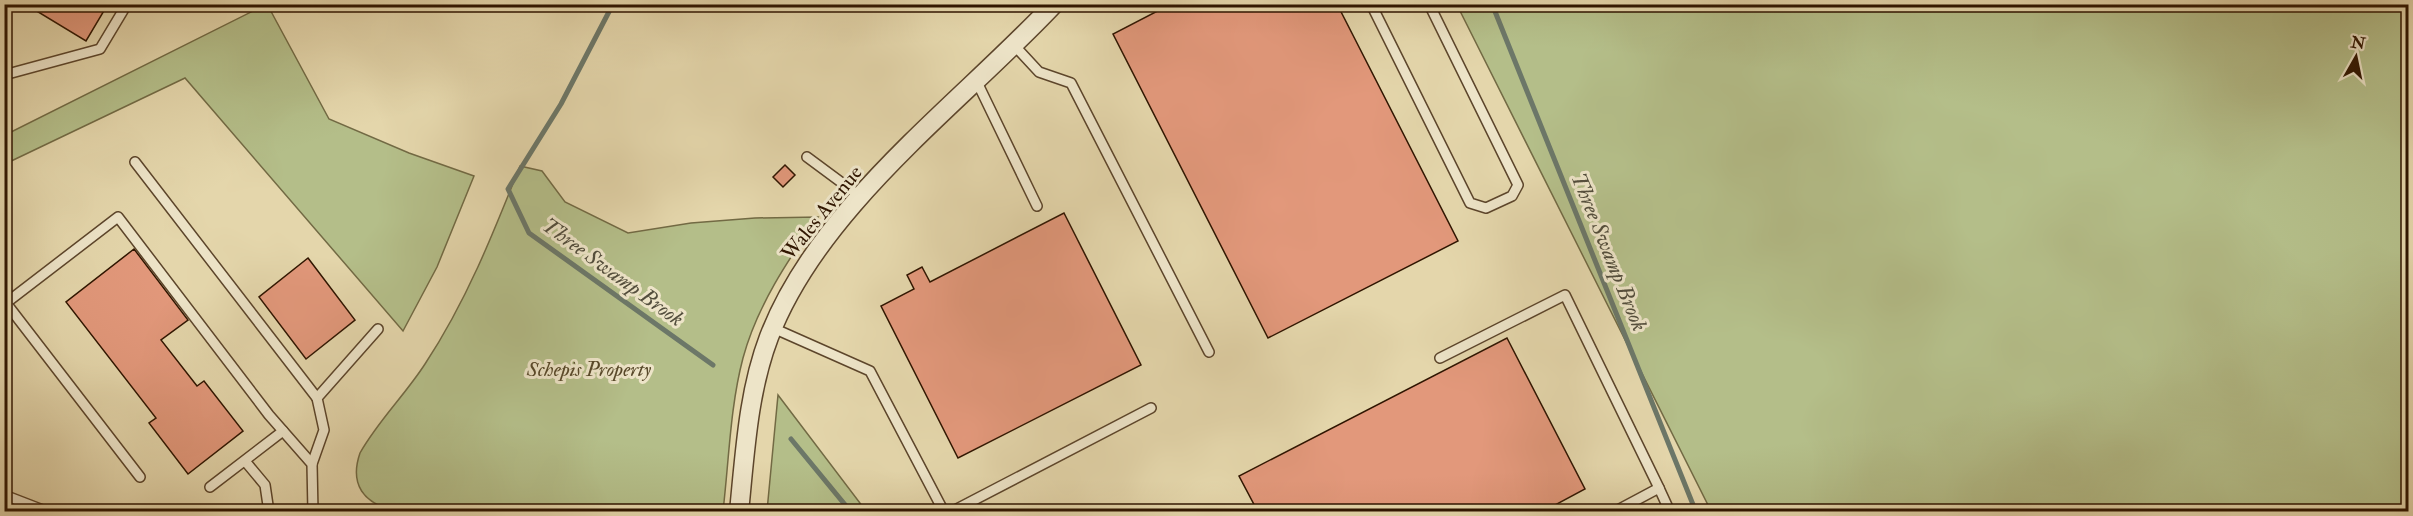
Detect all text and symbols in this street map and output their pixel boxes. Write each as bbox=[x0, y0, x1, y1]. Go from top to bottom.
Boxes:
north arrow bbox=[2326, 27, 2386, 87]
text: N bbox=[2349, 32, 2367, 54]
street label: Wales Avenue bbox=[775, 160, 869, 267]
water label: Three Swamp Brook bbox=[1564, 169, 1654, 335]
water label: Three Swamp Brook bbox=[537, 211, 689, 333]
park label: Schepis Property bbox=[526, 356, 652, 383]

